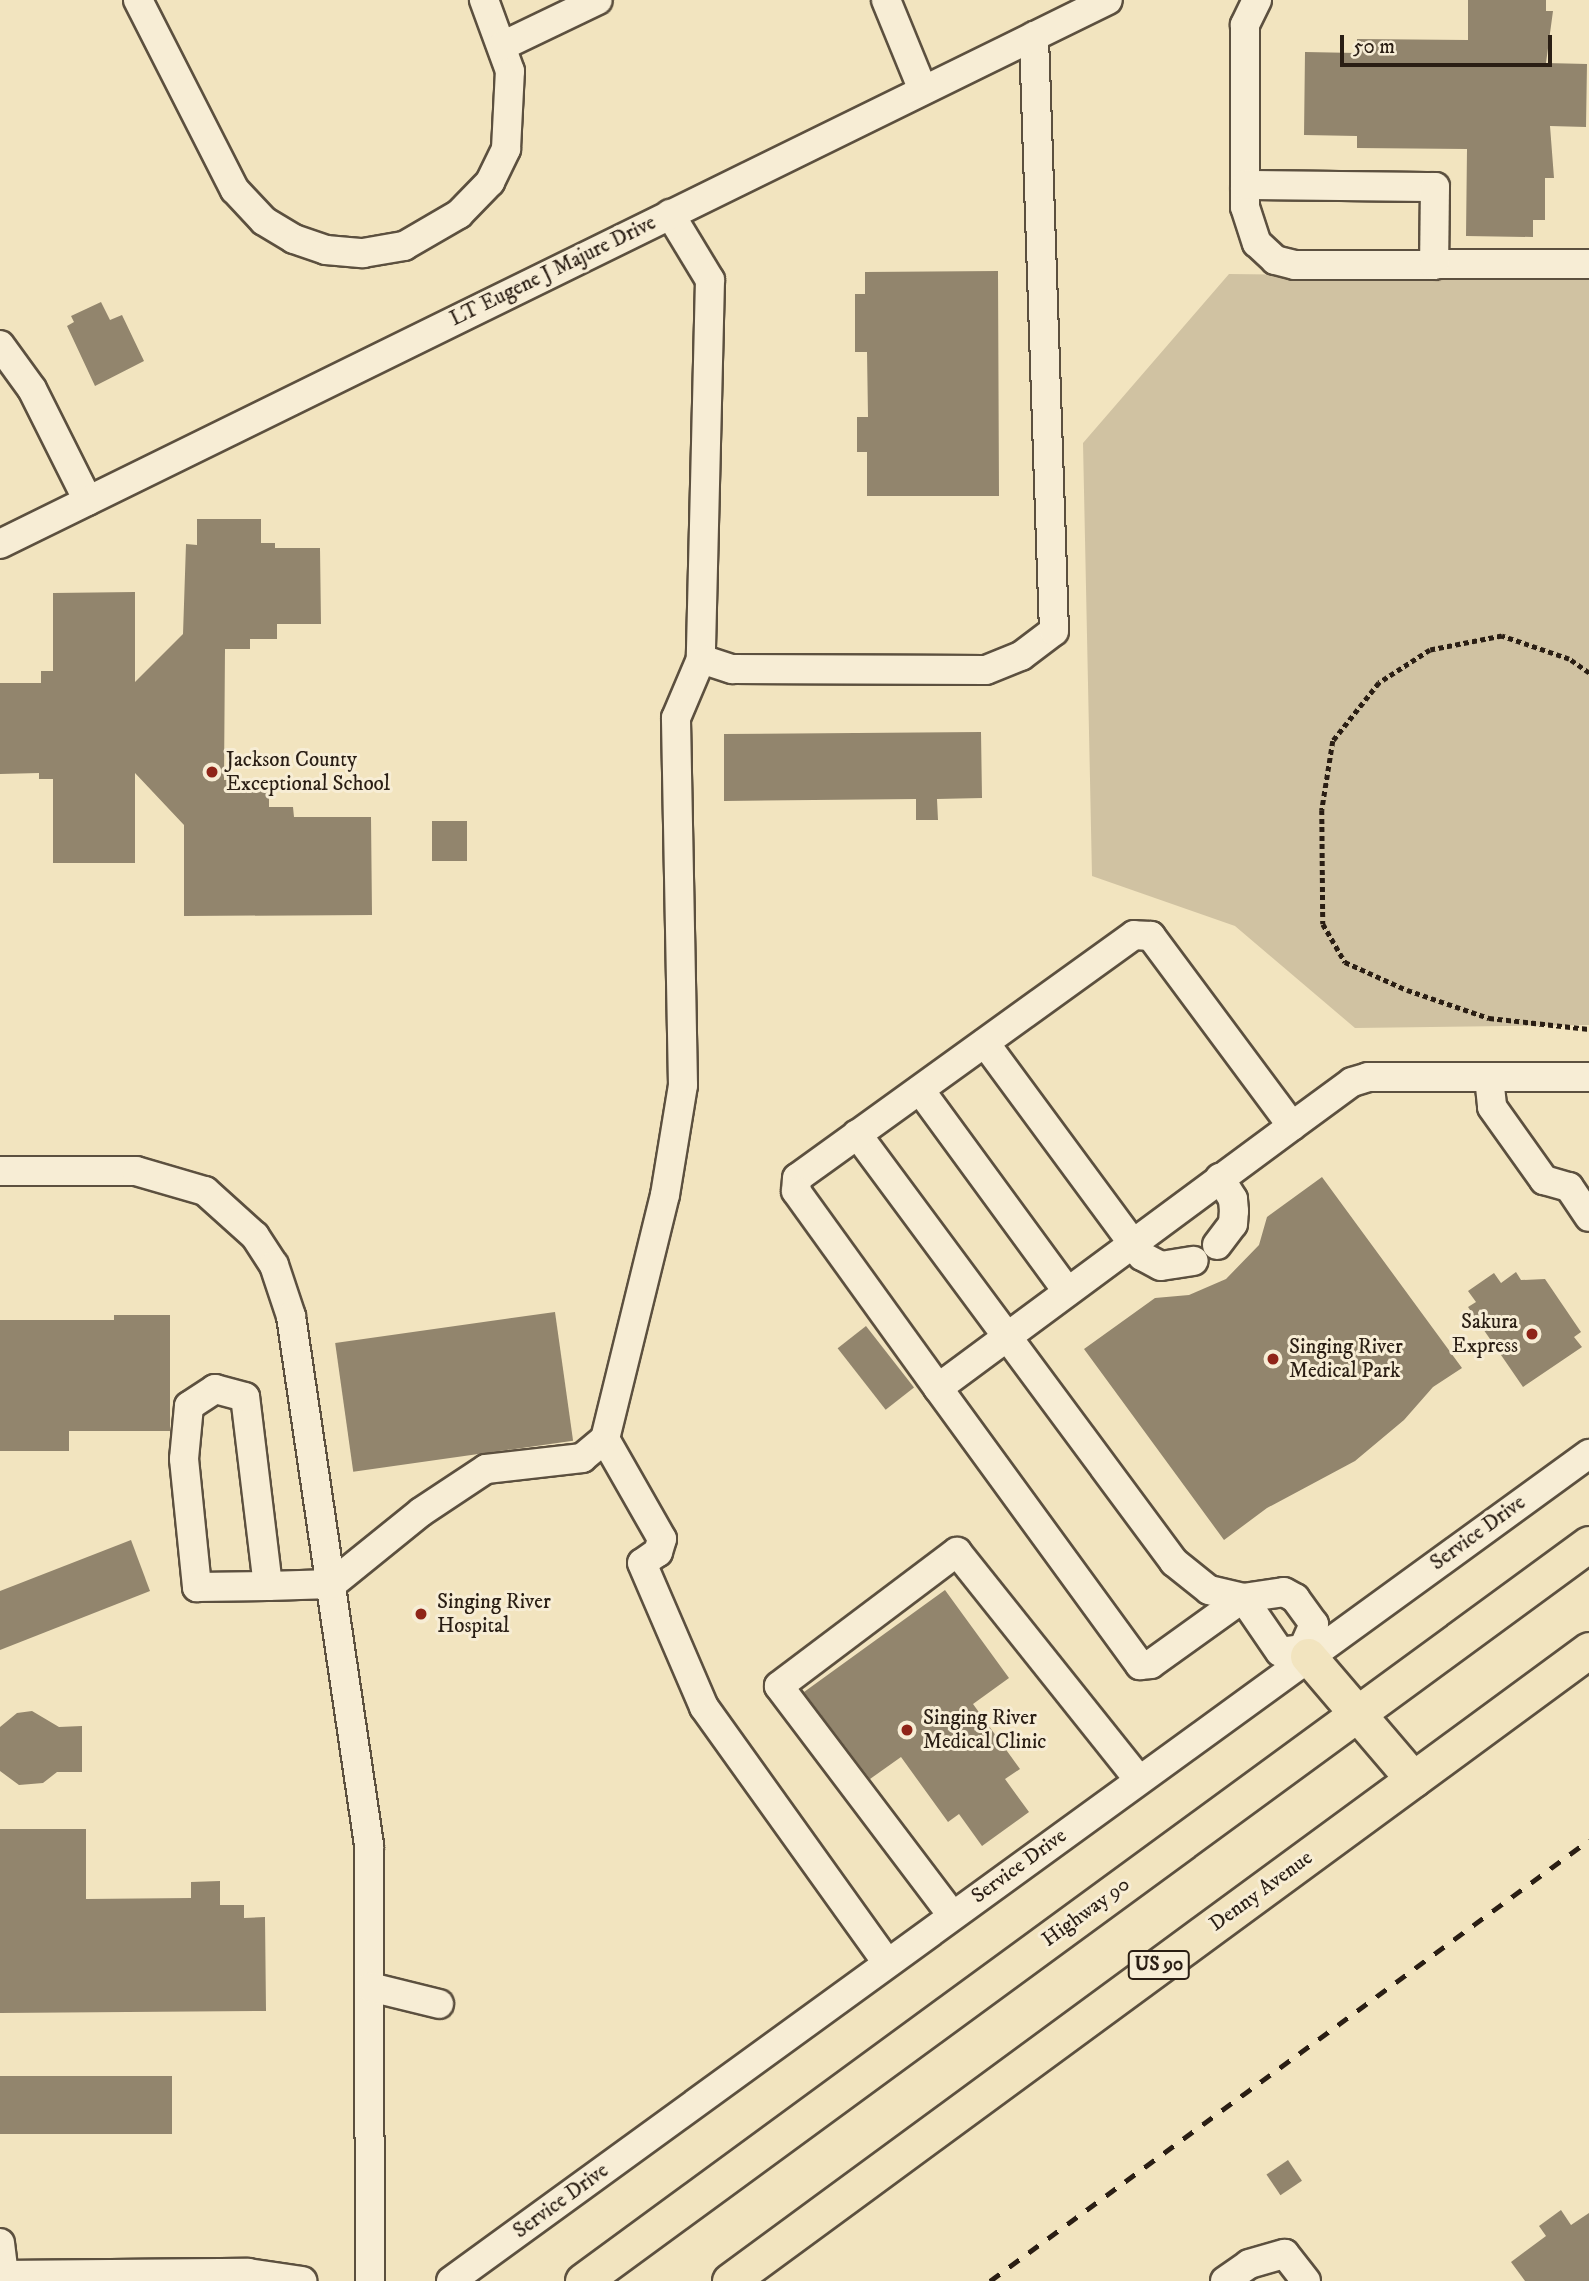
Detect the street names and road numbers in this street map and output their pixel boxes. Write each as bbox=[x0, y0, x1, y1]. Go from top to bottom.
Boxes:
street label: LT Eugene J Majure Drive bbox=[446, 210, 660, 332]
street label: Service Drive bbox=[1426, 1490, 1530, 1576]
street label: Service Drive bbox=[967, 1823, 1071, 1909]
street label: Denny Avenue bbox=[1205, 1845, 1317, 1937]
street label: Highway 90 bbox=[1037, 1872, 1135, 1952]
road number: US 90 bbox=[1128, 1950, 1190, 1980]
street label: Service Drive bbox=[509, 2158, 613, 2244]

